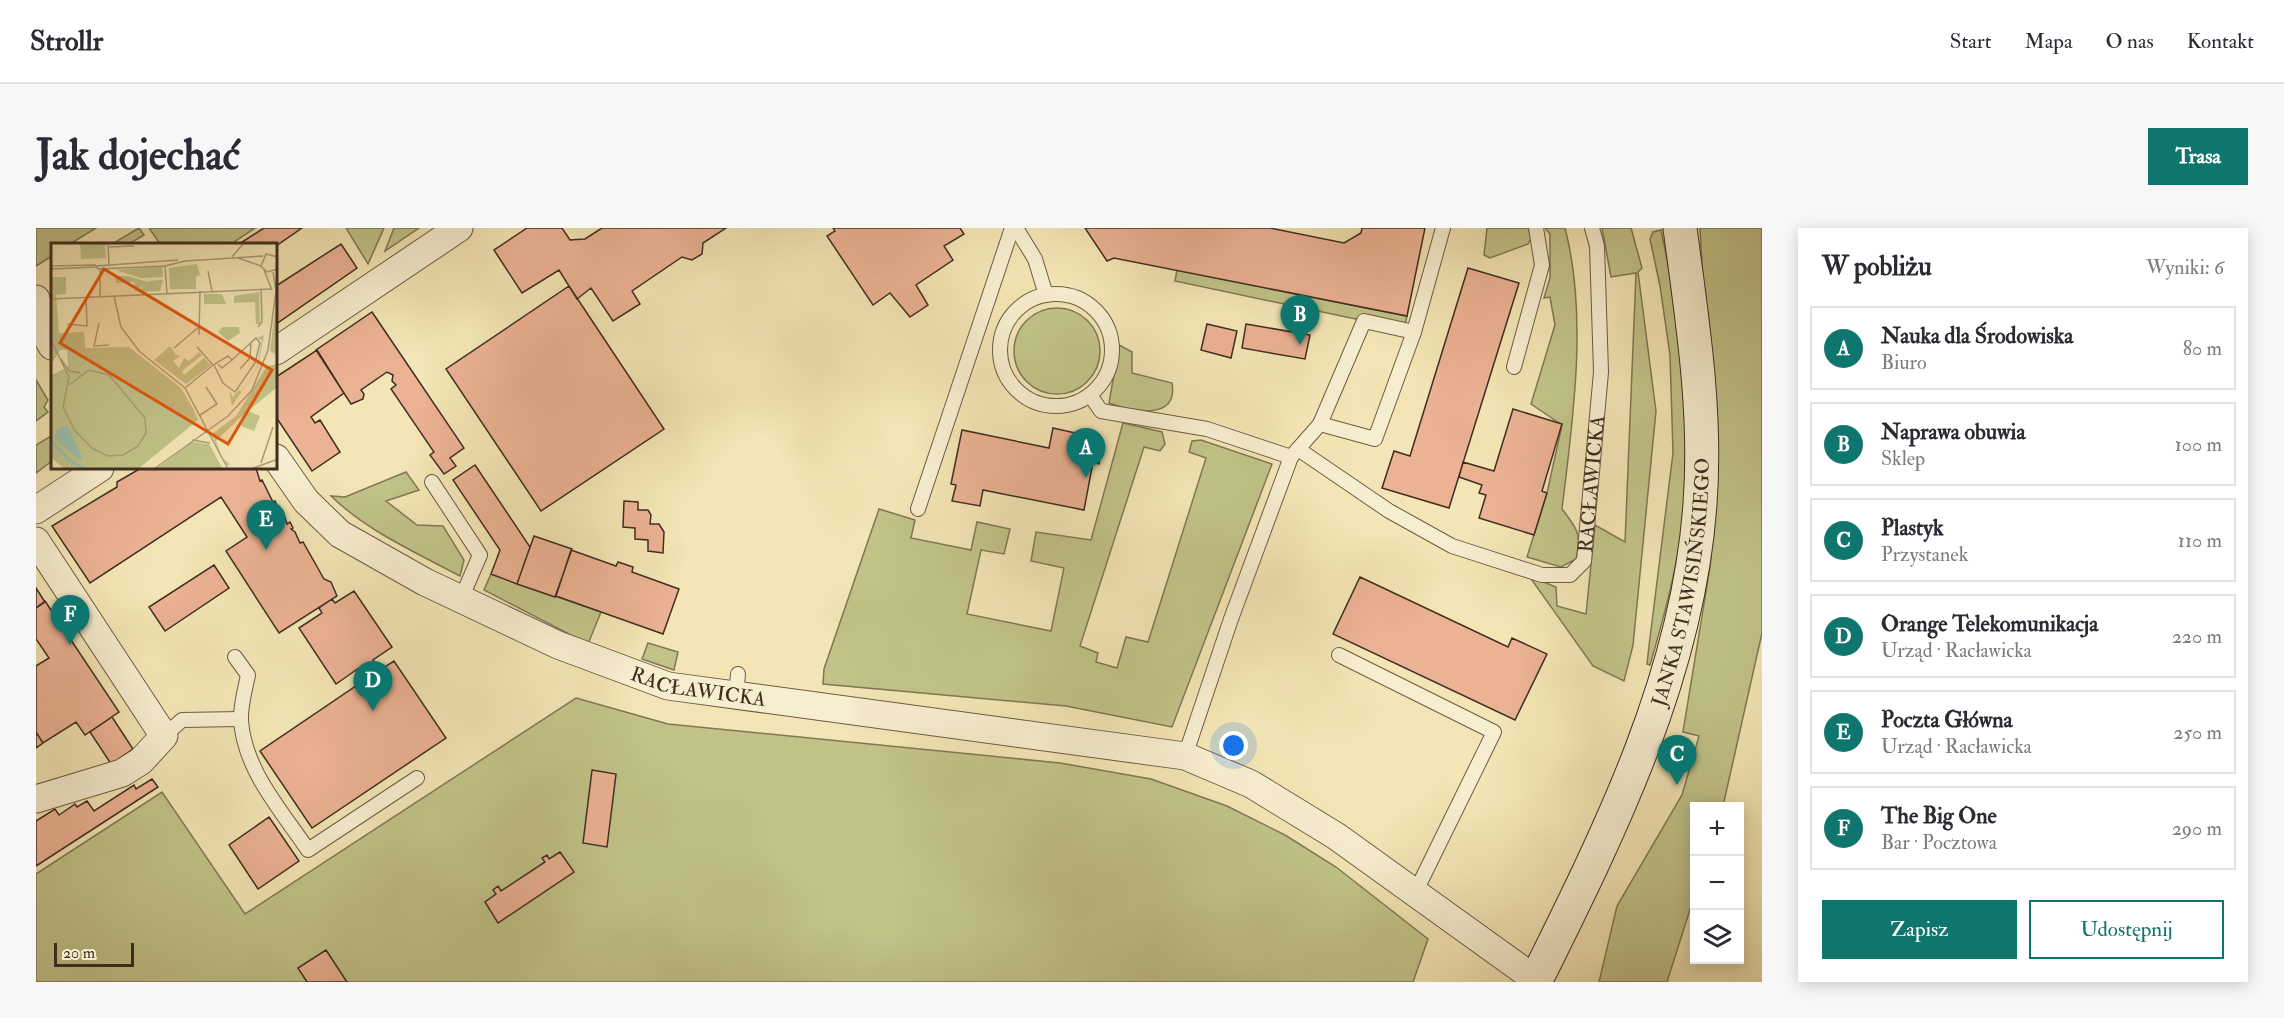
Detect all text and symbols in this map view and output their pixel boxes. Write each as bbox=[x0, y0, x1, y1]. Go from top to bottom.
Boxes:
text: Strollr bbox=[30, 24, 103, 59]
text: Start bbox=[1950, 28, 1992, 55]
text: Mapa bbox=[2025, 28, 2073, 55]
text: O nas bbox=[2106, 28, 2154, 55]
text: Kontakt bbox=[2187, 28, 2254, 55]
button: Trasa bbox=[2148, 128, 2248, 185]
text: Jak dojechać bbox=[36, 130, 240, 182]
inset map bbox=[51, 243, 278, 470]
text: W pobliżu bbox=[1822, 251, 1932, 283]
text: Wyniki: 6 bbox=[2146, 255, 2224, 280]
pin: B bbox=[1280, 296, 1320, 345]
text: Nauka dla Środowiska bbox=[1881, 322, 2073, 350]
text: A bbox=[1837, 336, 1850, 361]
text: 80 m bbox=[2183, 336, 2222, 361]
text: Biuro bbox=[1881, 350, 1927, 375]
street label: RACŁAWICKA bbox=[1572, 414, 1610, 553]
text: Naprawa obuwia bbox=[1881, 418, 2026, 446]
pin: A bbox=[1066, 428, 1106, 478]
text: B bbox=[1837, 432, 1850, 457]
text: 100 m bbox=[2175, 432, 2222, 457]
text: Sklep bbox=[1881, 446, 1925, 471]
street label: JANKA STAWISIŃSKIEGO bbox=[1645, 458, 1714, 710]
pin: E bbox=[246, 500, 286, 550]
text: Plastyk bbox=[1881, 514, 1943, 542]
text: C bbox=[1836, 528, 1851, 553]
text: 110 m bbox=[2178, 528, 2222, 553]
text: Przystanek bbox=[1881, 542, 1968, 567]
pin: F bbox=[51, 596, 90, 645]
text: Orange Telekomunikacja bbox=[1881, 610, 2098, 638]
text: D bbox=[1835, 624, 1852, 649]
text: 220 m bbox=[2172, 624, 2222, 649]
text: Urząd · Racławicka bbox=[1881, 638, 2032, 663]
street label: RACŁAWICKA bbox=[627, 661, 768, 712]
pin: D bbox=[354, 662, 392, 711]
text: Poczta Główna bbox=[1881, 706, 2013, 734]
text: E bbox=[1836, 720, 1851, 745]
text: 250 m bbox=[2173, 720, 2222, 745]
your location bbox=[1219, 731, 1248, 760]
text: Urząd · Racławicka bbox=[1881, 734, 2032, 759]
pin: C bbox=[1658, 736, 1696, 785]
map controls bbox=[1690, 802, 1744, 964]
button: + bbox=[1690, 802, 1744, 856]
text: The Big One bbox=[1881, 802, 1997, 830]
text: F bbox=[1837, 816, 1850, 841]
text: 290 m bbox=[2172, 816, 2222, 841]
text: Bar · Pocztowa bbox=[1881, 830, 1997, 855]
button: − bbox=[1690, 856, 1744, 910]
button: Zapisz bbox=[1822, 900, 2017, 959]
button: Udostępnij bbox=[2029, 900, 2224, 959]
button: layers bbox=[1690, 910, 1744, 964]
scale bar bbox=[54, 940, 134, 968]
text: 20 m bbox=[63, 943, 95, 963]

